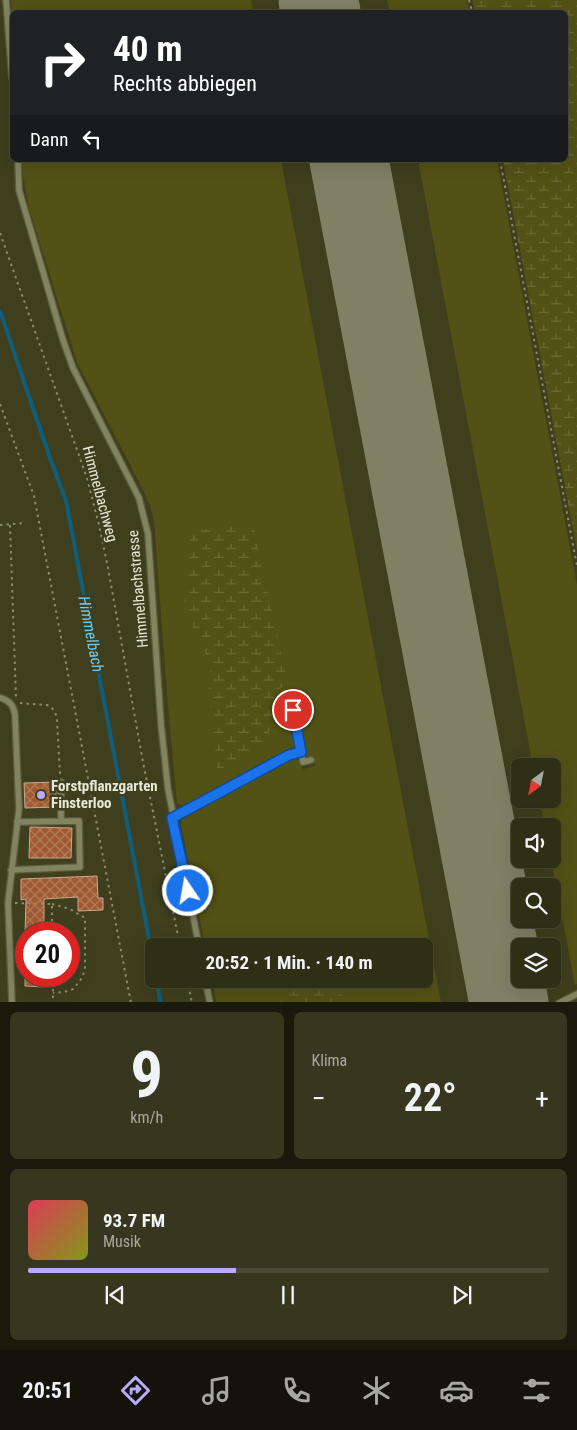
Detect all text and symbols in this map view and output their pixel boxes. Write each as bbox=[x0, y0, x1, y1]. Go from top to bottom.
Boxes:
text: 40 m bbox=[113, 29, 182, 70]
icon: right bbox=[30, 30, 95, 95]
text: Rechts abbiegen bbox=[113, 71, 257, 96]
icon: left bbox=[78, 125, 106, 153]
text: Dann bbox=[30, 128, 68, 151]
street label: Himmelbachweg bbox=[79, 444, 121, 544]
street label: Himmelbachstrasse bbox=[124, 529, 152, 649]
water label: Himmelbach bbox=[74, 594, 108, 674]
pin bbox=[272, 689, 314, 731]
icon: arrive bbox=[279, 696, 307, 724]
north arrow bbox=[511, 758, 561, 808]
map controls bbox=[511, 758, 561, 988]
place label: Forstpflanzgarten Finsterloo bbox=[51, 777, 158, 812]
marker: Forstpflanzgarten Finsterloo bbox=[35, 789, 47, 801]
button: sound bbox=[511, 818, 561, 868]
position arrow bbox=[161, 864, 213, 916]
button: search bbox=[511, 878, 561, 928]
speed limit sign: 20 bbox=[15, 922, 80, 987]
button: layers bbox=[511, 938, 561, 988]
text: 20:52 · 1 Min. · 140 m bbox=[205, 951, 373, 974]
text: 9 bbox=[130, 1037, 163, 1113]
text: Klima bbox=[312, 1051, 347, 1070]
text: 22° bbox=[404, 1076, 457, 1120]
text: − bbox=[312, 1082, 326, 1115]
text: + bbox=[535, 1082, 549, 1115]
text: km/h bbox=[130, 1108, 163, 1127]
text: 93.7 FM bbox=[103, 1209, 165, 1232]
text: Musik bbox=[103, 1232, 141, 1251]
icon: previous bbox=[101, 1281, 129, 1309]
icon: pause bbox=[274, 1281, 302, 1309]
icon: next bbox=[448, 1281, 476, 1309]
icon: directions bbox=[118, 1373, 153, 1408]
icon: music bbox=[199, 1373, 234, 1408]
icon: phone bbox=[279, 1373, 314, 1408]
icon: climate bbox=[359, 1373, 394, 1408]
icon: car bbox=[439, 1373, 474, 1408]
icon: filters bbox=[519, 1373, 554, 1408]
text: 20:51 bbox=[23, 1378, 73, 1403]

